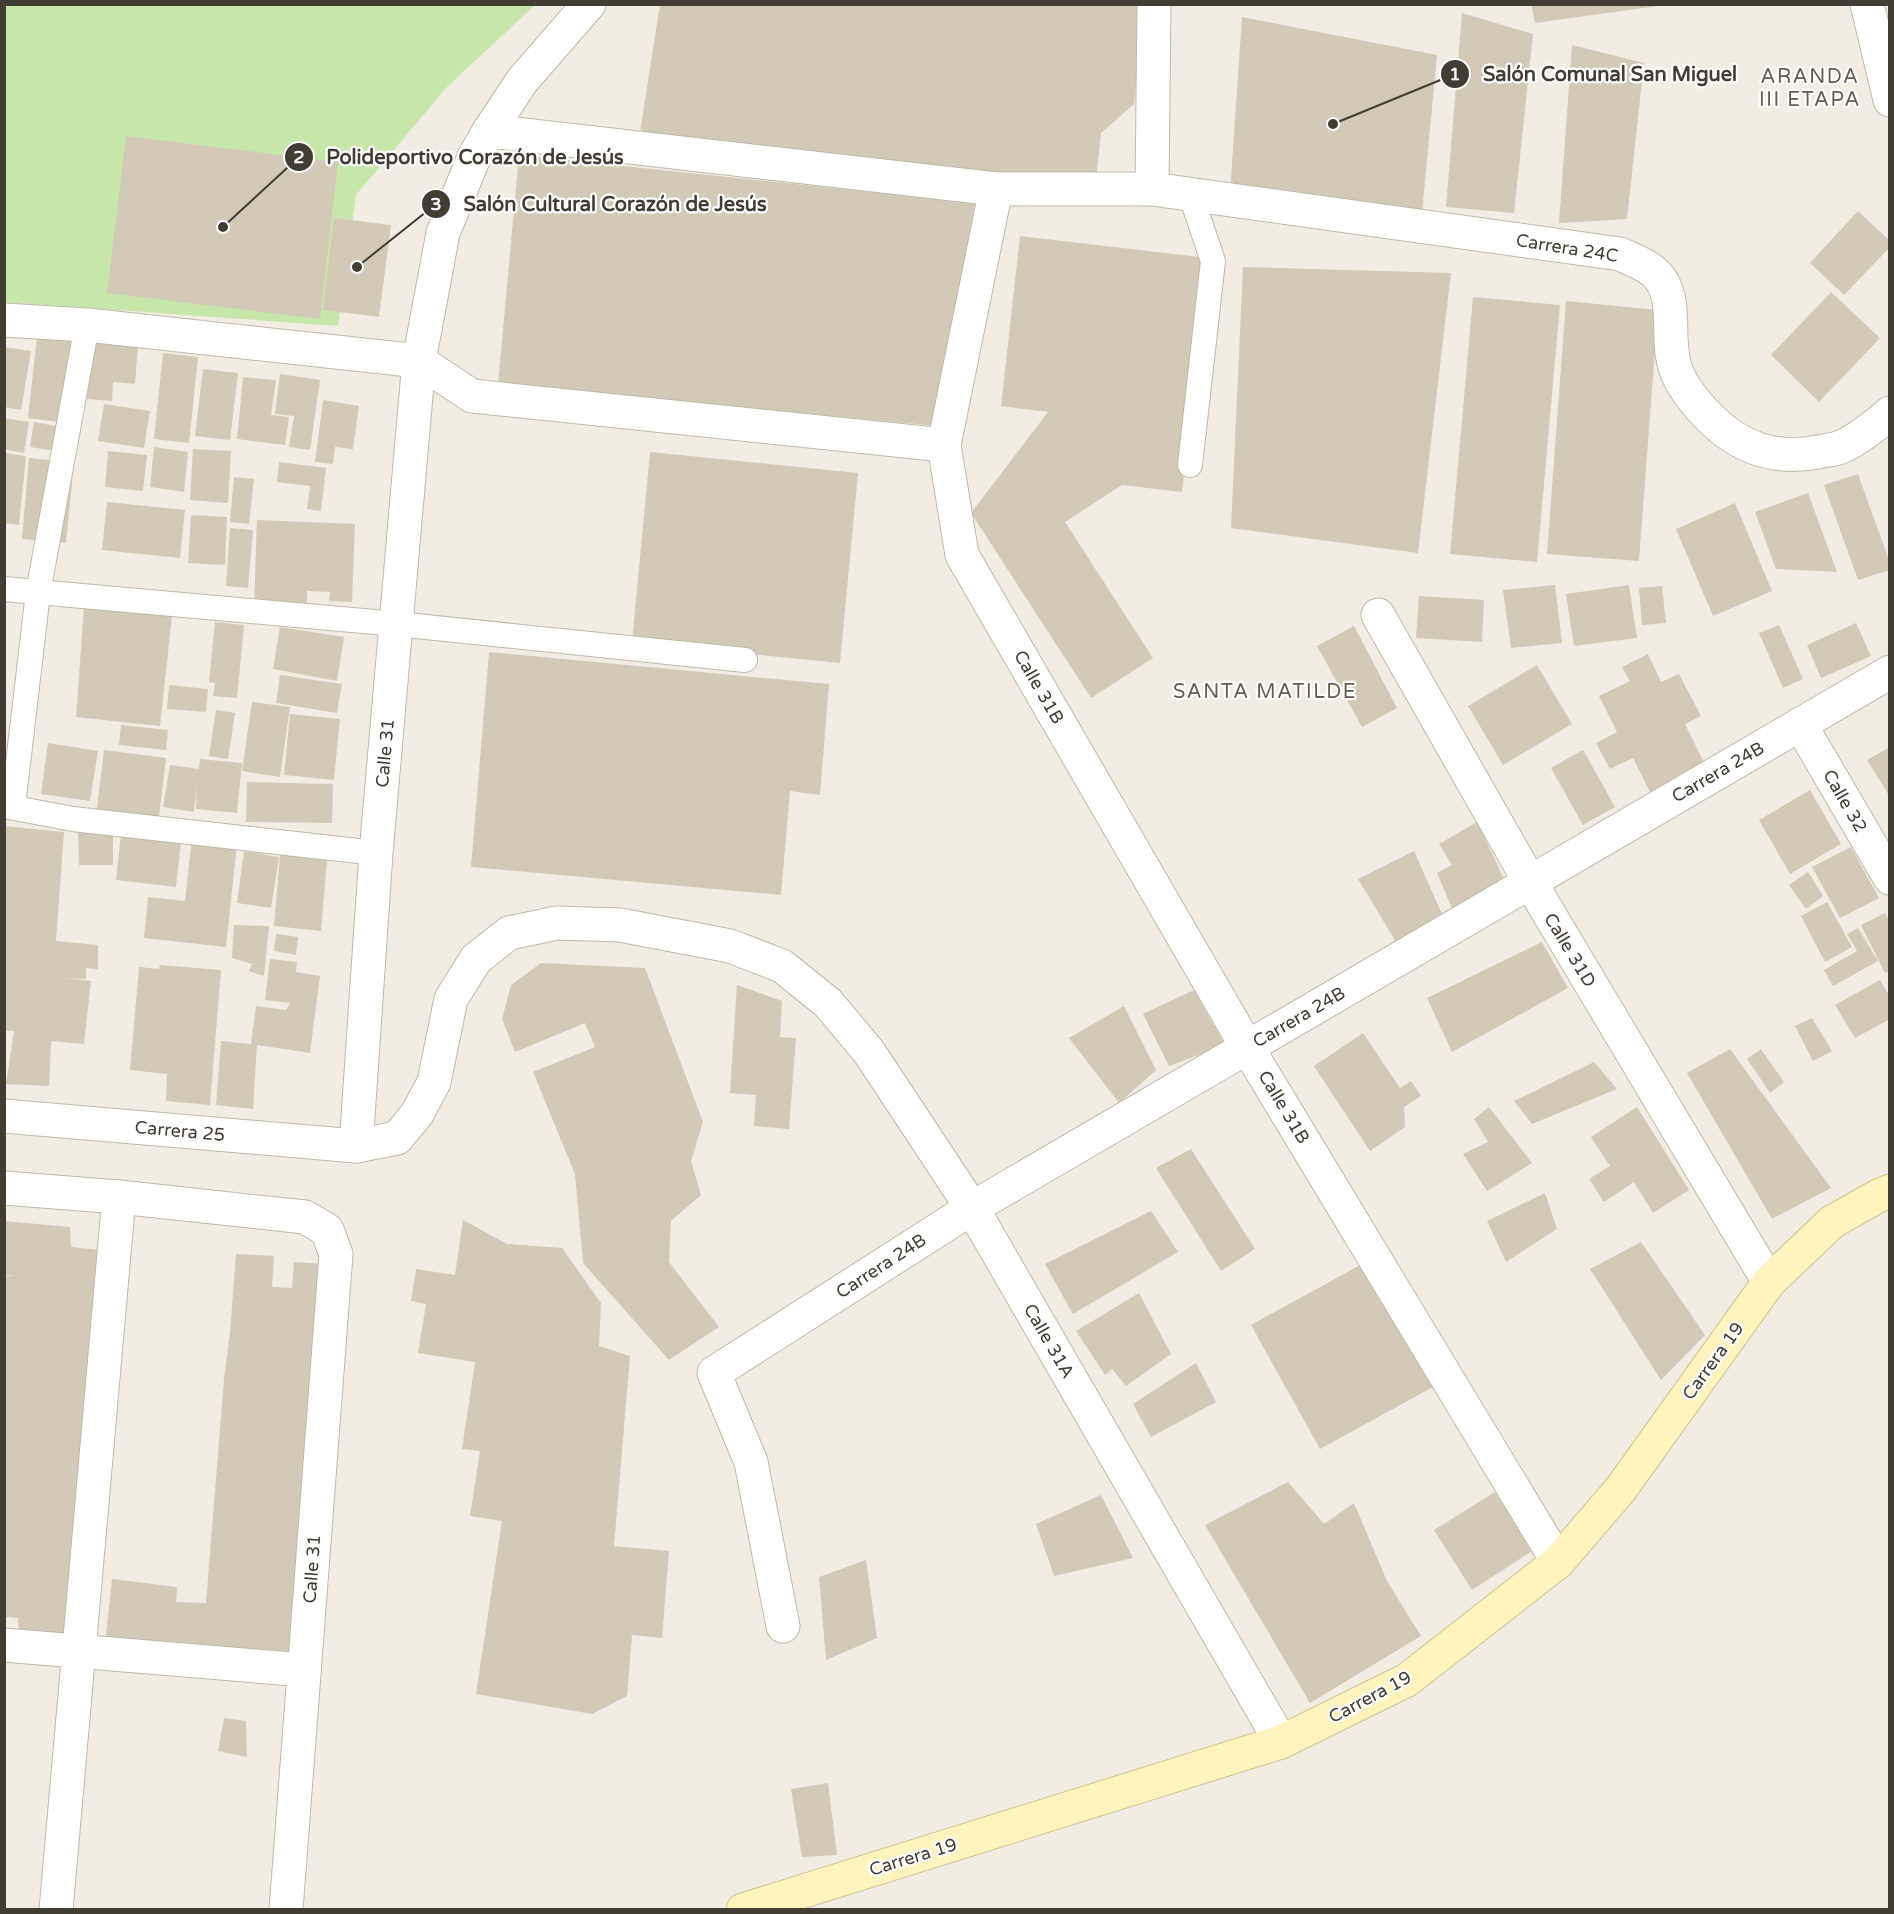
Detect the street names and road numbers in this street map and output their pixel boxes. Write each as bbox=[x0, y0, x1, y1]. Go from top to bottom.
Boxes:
street label: Carrera 24C bbox=[1514, 229, 1620, 267]
street label: Calle 31B bbox=[1009, 646, 1069, 728]
street label: Calle 31 bbox=[371, 718, 399, 788]
street label: Carrera 24B bbox=[1668, 737, 1768, 807]
street label: Calle 32 bbox=[1818, 766, 1872, 836]
street label: Calle 31D bbox=[1539, 909, 1601, 991]
street label: Carrera 24B bbox=[1249, 982, 1349, 1052]
street label: Calle 31B bbox=[1254, 1066, 1314, 1148]
street label: Carrera 25 bbox=[134, 1116, 226, 1146]
street label: Carrera 24B bbox=[832, 1229, 930, 1303]
street label: Calle 31A bbox=[1019, 1300, 1079, 1382]
street label: Carrera 19 bbox=[1677, 1318, 1749, 1404]
street label: Calle 31 bbox=[299, 1534, 325, 1604]
street label: Carrera 19 bbox=[1325, 1666, 1415, 1728]
street label: Carrera 19 bbox=[866, 1833, 960, 1881]

